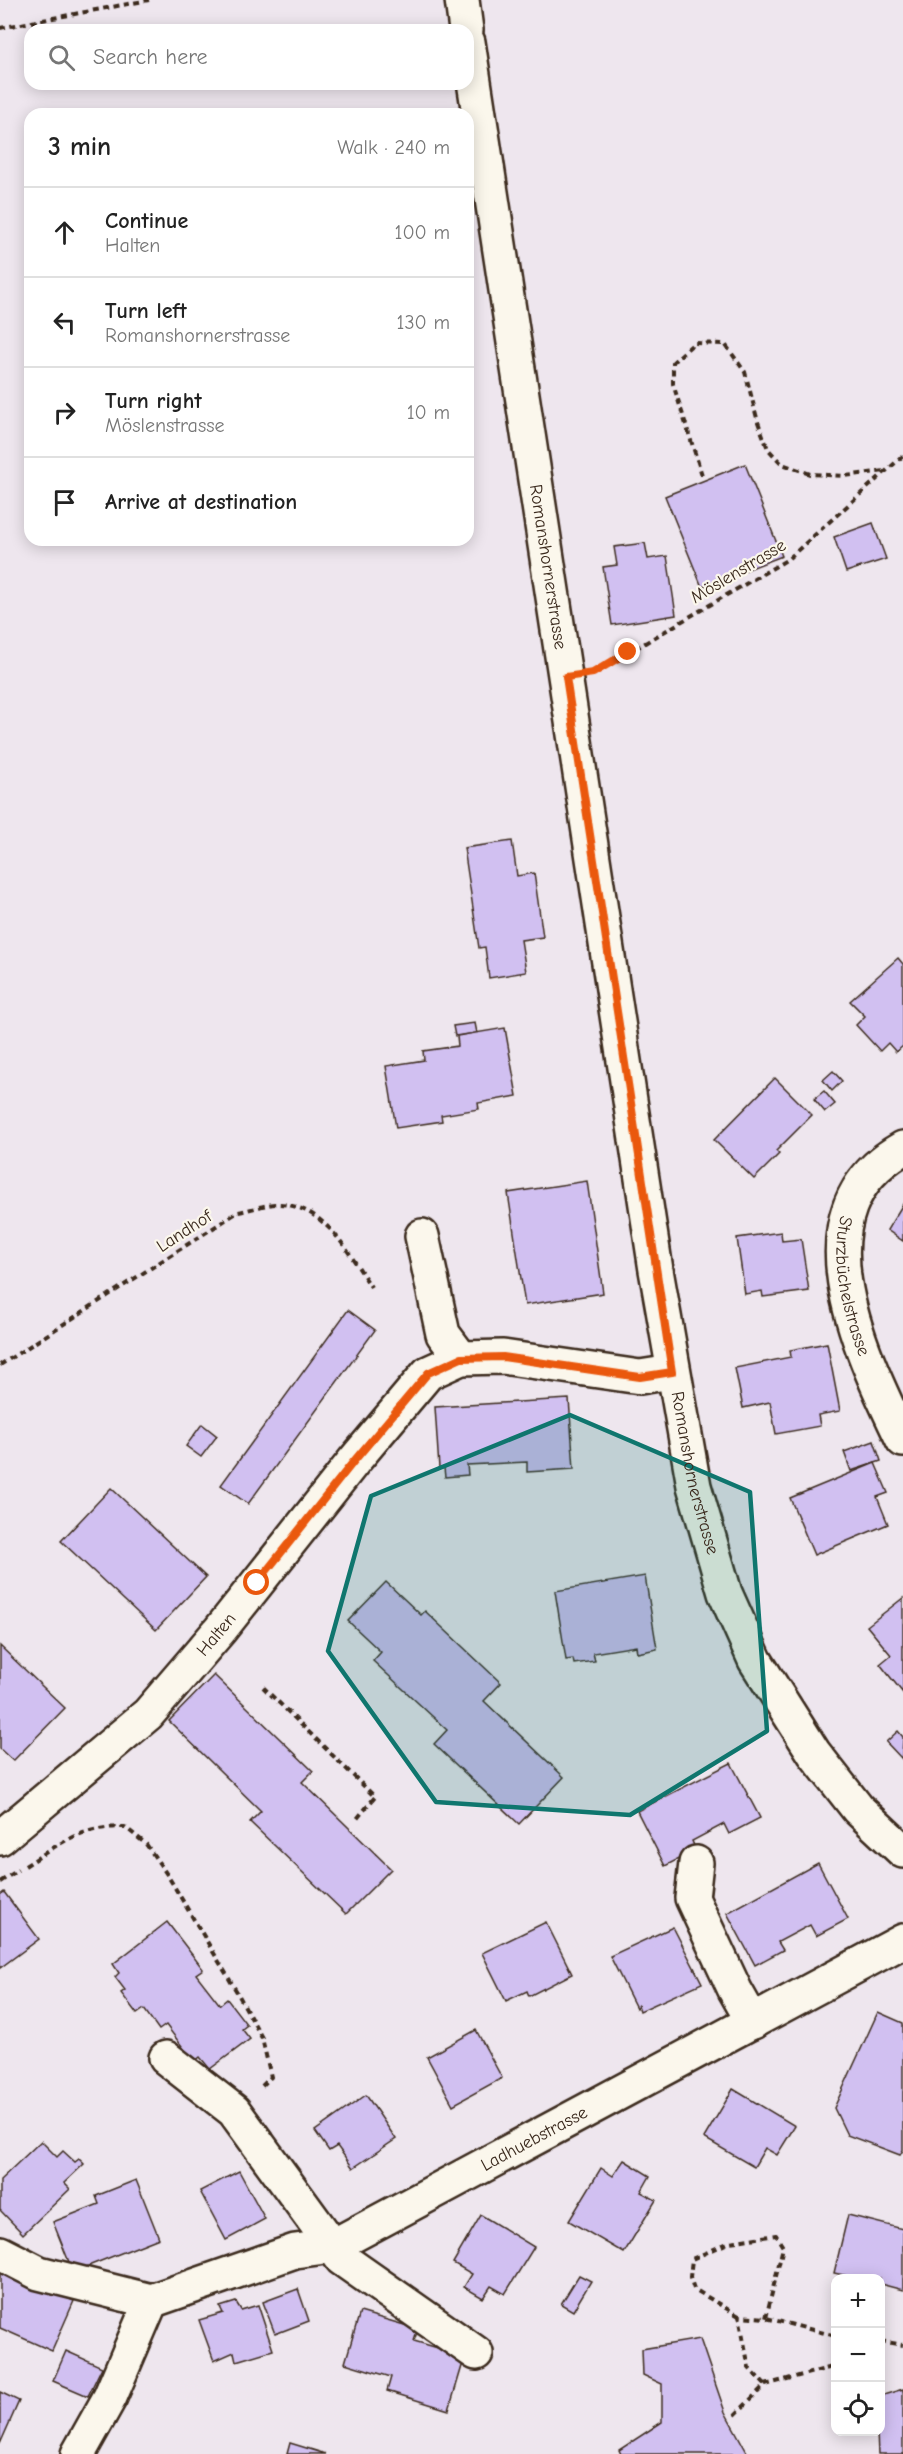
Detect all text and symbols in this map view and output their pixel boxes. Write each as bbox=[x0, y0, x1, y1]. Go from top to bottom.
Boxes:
search box bbox=[24, 24, 474, 90]
icon: search bbox=[45, 41, 78, 74]
text: Search here bbox=[93, 44, 208, 70]
text: 3 min bbox=[48, 132, 111, 162]
text: Walk · 240 m bbox=[337, 136, 450, 159]
text: Continue bbox=[105, 208, 188, 234]
icon: ahead bbox=[48, 216, 81, 249]
text: 100 m bbox=[395, 221, 450, 244]
text: Halten bbox=[105, 234, 160, 257]
text: Turn left bbox=[105, 298, 187, 324]
icon: left bbox=[48, 306, 81, 339]
text: 130 m bbox=[397, 311, 450, 334]
text: Romanshornerstrasse bbox=[105, 324, 290, 347]
text: Turn right bbox=[105, 388, 202, 414]
icon: right bbox=[48, 396, 81, 429]
text: 10 m bbox=[407, 401, 450, 424]
text: Möslenstrasse bbox=[105, 414, 225, 437]
street label: Romanshornerstrasse bbox=[525, 483, 571, 651]
icon: arrive bbox=[48, 486, 81, 519]
text: Arrive at destination bbox=[105, 489, 297, 515]
street label: Möslenstrasse bbox=[687, 535, 790, 608]
route end bbox=[614, 638, 640, 664]
street label: Landhof bbox=[153, 1205, 217, 1257]
street label: Sturzbüchelstrasse bbox=[831, 1214, 875, 1359]
street label: Romanshornerstrasse bbox=[667, 1390, 723, 1557]
route start bbox=[243, 1569, 269, 1595]
street label: Halten bbox=[192, 1609, 241, 1660]
street label: Ladhuebstrasse bbox=[477, 2102, 591, 2176]
map controls bbox=[831, 2274, 885, 2436]
button: + bbox=[831, 2274, 885, 2328]
button: − bbox=[831, 2328, 885, 2382]
button: locate bbox=[831, 2382, 885, 2436]

